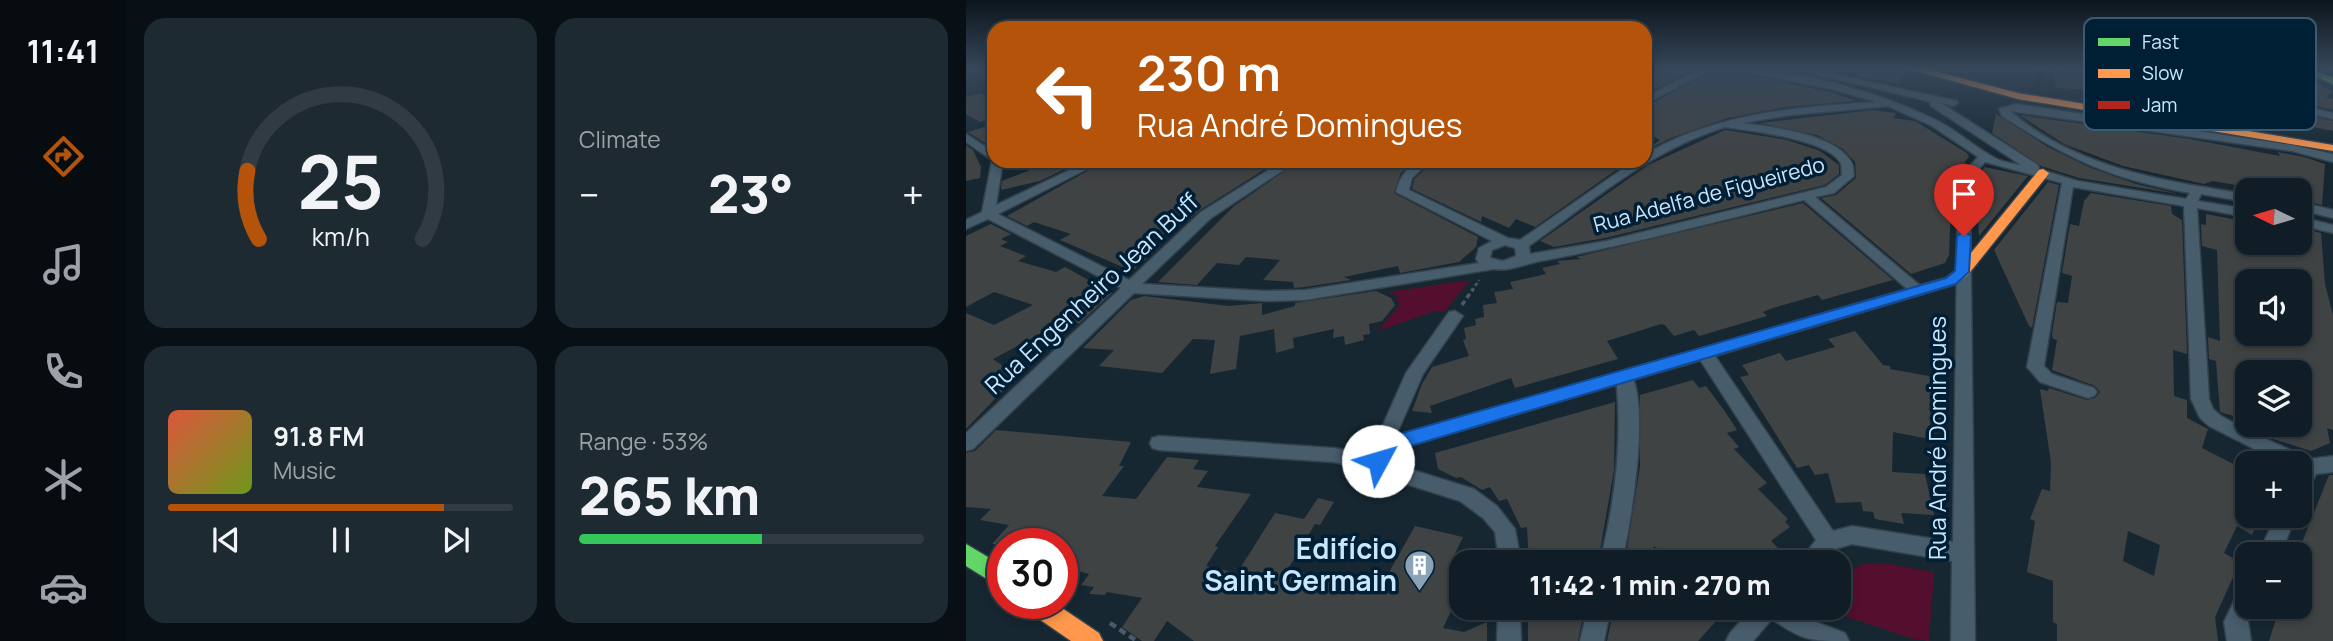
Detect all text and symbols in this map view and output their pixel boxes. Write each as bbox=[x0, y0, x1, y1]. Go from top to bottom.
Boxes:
legend bbox=[2084, 18, 2316, 130]
text: 11:41 bbox=[27, 29, 99, 73]
text: Fast bbox=[2142, 29, 2179, 55]
text: 230 m bbox=[1137, 39, 1281, 106]
icon: left bbox=[1022, 49, 1113, 140]
text: Slow bbox=[2142, 60, 2184, 86]
text: Jam bbox=[2142, 92, 2177, 118]
text: Rua André Domingues bbox=[1137, 103, 1463, 147]
text: Climate bbox=[579, 123, 661, 155]
text: 25 bbox=[297, 131, 384, 231]
icon: directions bbox=[39, 132, 88, 181]
street label: Rua Adelfa de Figueiredo bbox=[1590, 150, 1828, 238]
text: 23° bbox=[708, 158, 794, 229]
pin bbox=[1934, 164, 1994, 236]
text: − bbox=[579, 168, 600, 220]
text: + bbox=[902, 168, 924, 220]
icon: arrive bbox=[1945, 175, 1983, 213]
north arrow bbox=[2235, 178, 2312, 256]
map controls bbox=[2235, 178, 2312, 619]
street label: Rua Engenheiro Jean Buff bbox=[977, 185, 1205, 401]
text: km/h bbox=[311, 219, 370, 254]
icon: music bbox=[39, 240, 88, 289]
button: sound bbox=[2235, 269, 2312, 346]
street label: Rua André Domingues bbox=[1920, 316, 1953, 560]
icon: phone bbox=[39, 347, 88, 396]
button: layers bbox=[2235, 360, 2312, 437]
text: 91.8 FM bbox=[273, 418, 364, 454]
position arrow bbox=[1341, 424, 1415, 498]
text: Range · 53% bbox=[579, 425, 708, 457]
button: + bbox=[2235, 451, 2312, 528]
text: Music bbox=[273, 454, 336, 486]
icon: climate bbox=[39, 455, 88, 504]
text: 265 km bbox=[579, 460, 760, 531]
icon: previous bbox=[207, 521, 245, 559]
icon: pause bbox=[322, 521, 360, 559]
icon: next bbox=[437, 521, 475, 559]
speed limit sign: 30 bbox=[987, 528, 1078, 619]
place label: Edifício Saint Germain bbox=[1204, 529, 1397, 599]
button: − bbox=[2235, 542, 2312, 619]
building icon: Edifício Saint Germain bbox=[1403, 548, 1437, 592]
icon: car bbox=[39, 563, 88, 612]
text: 11:42 · 1 min · 270 m bbox=[1529, 567, 1771, 603]

